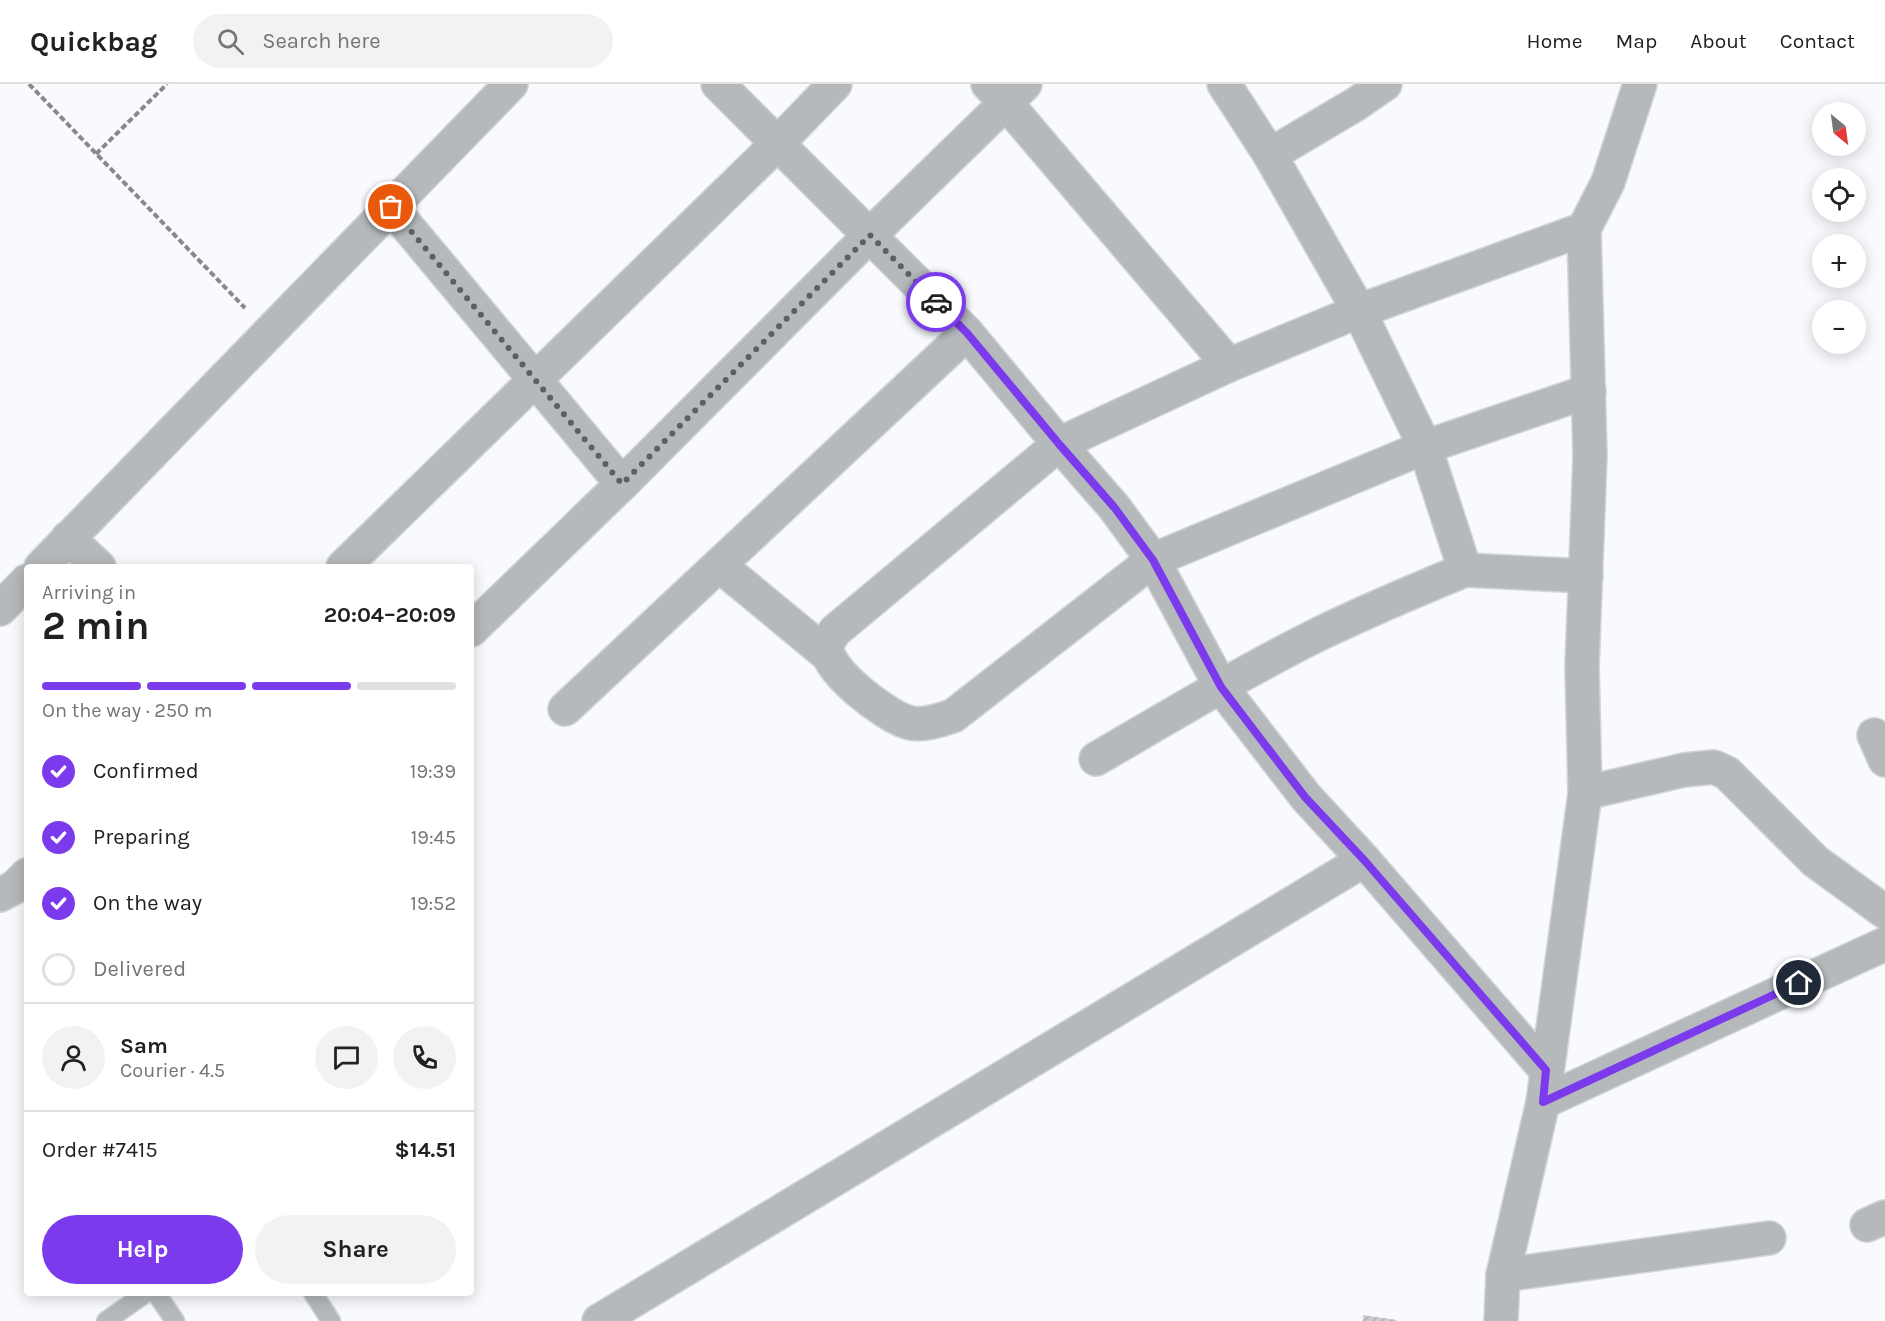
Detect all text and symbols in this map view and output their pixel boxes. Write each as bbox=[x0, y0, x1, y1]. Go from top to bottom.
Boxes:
search box bbox=[193, 14, 613, 68]
text: Quickbag bbox=[30, 25, 157, 58]
icon: search bbox=[214, 25, 247, 58]
text: Search here bbox=[262, 28, 381, 54]
text: Home bbox=[1527, 29, 1583, 53]
text: Map bbox=[1616, 29, 1657, 53]
text: About bbox=[1690, 29, 1747, 53]
text: Contact bbox=[1780, 29, 1855, 53]
north arrow bbox=[1812, 102, 1866, 156]
map controls bbox=[1812, 102, 1866, 354]
button: locate bbox=[1812, 168, 1866, 222]
pin bbox=[365, 181, 416, 232]
icon: bag bbox=[374, 190, 407, 223]
button: + bbox=[1812, 234, 1866, 288]
courier bbox=[906, 272, 966, 332]
icon: car bbox=[920, 286, 953, 319]
button: − bbox=[1812, 300, 1866, 354]
text: Arriving in bbox=[42, 581, 136, 604]
text: 20:04–20:09 bbox=[324, 602, 456, 628]
text: 2 min bbox=[42, 603, 150, 649]
text: On the way · 250 m bbox=[42, 699, 212, 722]
icon: check bbox=[42, 755, 75, 788]
text: Confirmed bbox=[93, 758, 199, 784]
text: 19:39 bbox=[410, 760, 456, 783]
icon: check bbox=[42, 821, 75, 854]
text: Preparing bbox=[93, 824, 190, 850]
text: 19:45 bbox=[411, 826, 456, 849]
icon: check bbox=[42, 887, 75, 920]
text: On the way bbox=[93, 890, 202, 916]
text: 19:52 bbox=[410, 892, 456, 915]
text: Delivered bbox=[93, 956, 186, 982]
pin bbox=[1773, 957, 1824, 1008]
icon: home bbox=[1782, 966, 1815, 999]
button: person bbox=[42, 1026, 105, 1089]
button: chat bbox=[315, 1026, 378, 1089]
button: phone bbox=[393, 1026, 456, 1089]
text: Sam bbox=[120, 1033, 168, 1059]
text: Courier · 4.5 bbox=[120, 1059, 225, 1082]
text: Order #7415 bbox=[42, 1137, 158, 1163]
text: $14.51 bbox=[395, 1137, 456, 1163]
button: Help bbox=[42, 1215, 243, 1284]
button: Share bbox=[255, 1215, 456, 1284]

